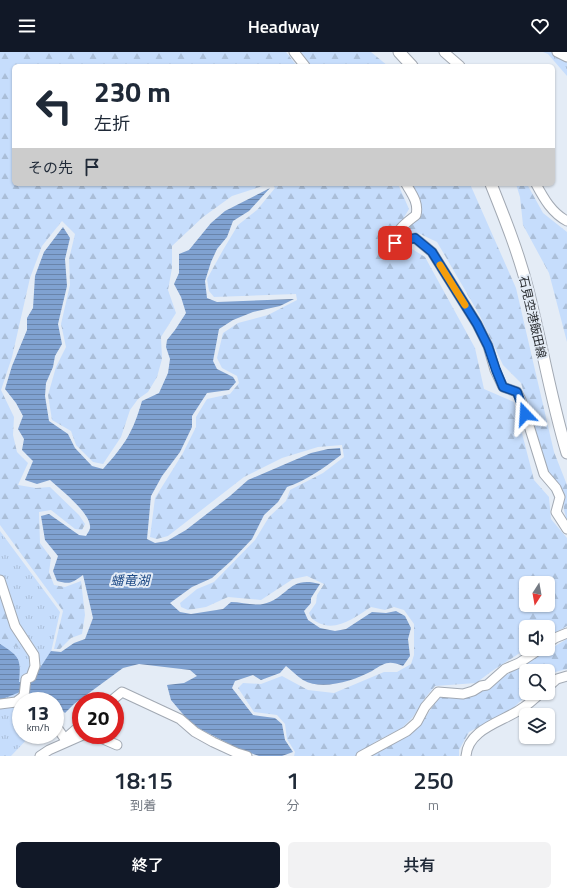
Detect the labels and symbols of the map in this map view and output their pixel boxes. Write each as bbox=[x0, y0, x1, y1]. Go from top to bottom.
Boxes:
pin bbox=[378, 226, 412, 260]
street label: 石見空港飯田線 bbox=[514, 274, 552, 360]
position arrow bbox=[504, 393, 546, 435]
water label: 蟠竜湖 bbox=[110, 570, 151, 590]
north arrow bbox=[519, 576, 555, 612]
speed limit sign: 20 bbox=[72, 692, 124, 744]

